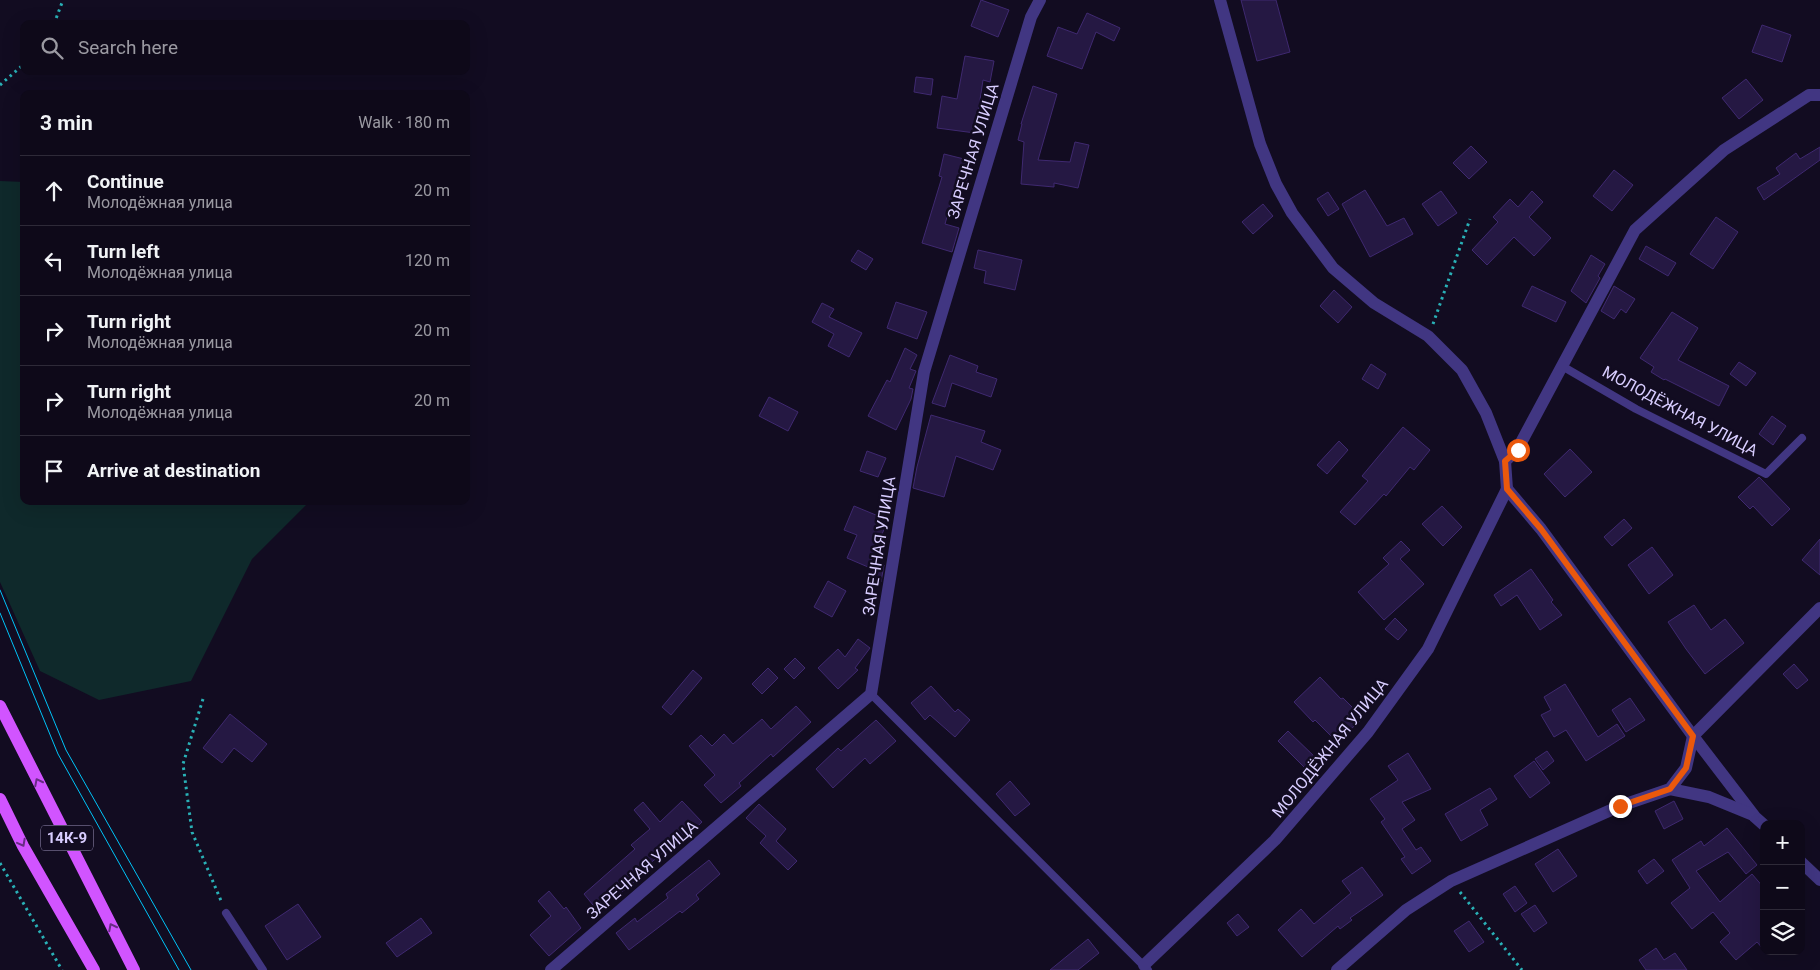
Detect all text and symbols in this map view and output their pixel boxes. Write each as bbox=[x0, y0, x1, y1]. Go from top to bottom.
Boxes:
search box bbox=[20, 20, 470, 75]
icon: search bbox=[38, 34, 66, 62]
text: Search here bbox=[78, 36, 178, 59]
street label: ЗАРЕЧНАЯ УЛИЦА bbox=[943, 80, 1003, 221]
text: 3 min bbox=[40, 111, 93, 135]
text: Walk · 180 m bbox=[358, 113, 450, 132]
text: Continue bbox=[87, 170, 164, 193]
icon: ahead bbox=[40, 177, 68, 205]
text: 20 m bbox=[414, 181, 450, 200]
text: Молодёжная улица bbox=[87, 193, 233, 212]
text: Turn left bbox=[87, 240, 160, 263]
icon: left bbox=[40, 247, 68, 275]
text: 120 m bbox=[405, 251, 450, 270]
text: Молодёжная улица bbox=[87, 263, 233, 282]
text: Turn right bbox=[87, 310, 171, 333]
icon: right bbox=[40, 317, 68, 345]
text: 20 m bbox=[414, 321, 450, 340]
text: Молодёжная улица bbox=[87, 333, 233, 352]
street label: МОЛОДЁЖНАЯ УЛИЦА bbox=[1599, 362, 1761, 460]
text: Turn right bbox=[87, 380, 171, 403]
icon: right bbox=[40, 387, 68, 415]
text: 20 m bbox=[414, 391, 450, 410]
text: Молодёжная улица bbox=[87, 403, 233, 422]
route start bbox=[1507, 439, 1530, 462]
icon: arrive bbox=[40, 457, 68, 485]
text: Arrive at destination bbox=[87, 459, 260, 482]
street label: ЗАРЕЧНАЯ УЛИЦА bbox=[859, 474, 899, 617]
street label: МОЛОДЁЖНАЯ УЛИЦА bbox=[1268, 674, 1392, 821]
one-way arrow bbox=[34, 778, 44, 787]
route end bbox=[1609, 795, 1632, 818]
street label: ЗАРЕЧНАЯ УЛИЦА bbox=[583, 816, 702, 923]
map controls bbox=[1760, 820, 1805, 955]
button: + bbox=[1760, 820, 1805, 865]
road number: 14К-9 bbox=[41, 826, 93, 850]
one-way arrow bbox=[16, 837, 26, 846]
button: − bbox=[1760, 865, 1805, 910]
button: layers bbox=[1760, 910, 1805, 955]
one-way arrow bbox=[108, 923, 118, 932]

